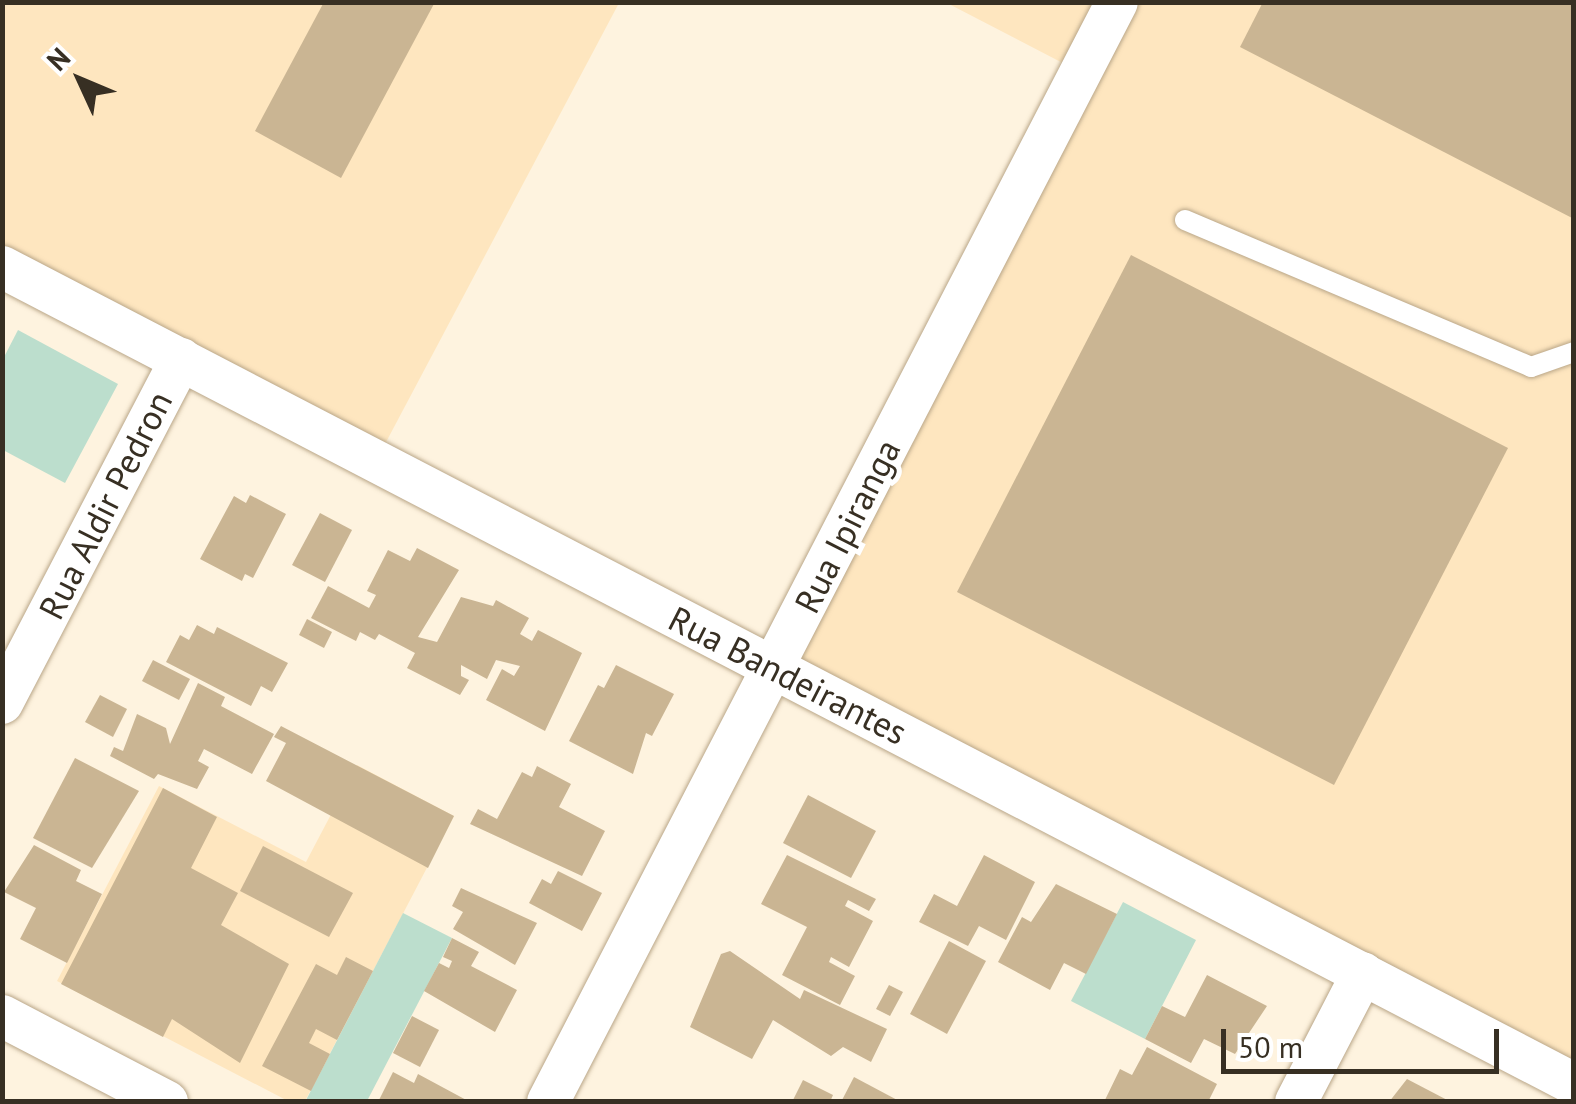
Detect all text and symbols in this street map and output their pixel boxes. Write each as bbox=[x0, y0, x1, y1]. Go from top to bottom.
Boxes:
north arrow bbox=[30, 30, 130, 130]
text: N bbox=[38, 39, 78, 78]
street label: Rua Aldir Pedron bbox=[29, 384, 181, 626]
street label: Rua Ipiranga bbox=[785, 432, 909, 620]
street label: Rua Bandeirantes bbox=[662, 597, 914, 753]
scale bar bbox=[1226, 1009, 1504, 1071]
text: 50 m bbox=[1238, 1027, 1303, 1066]

